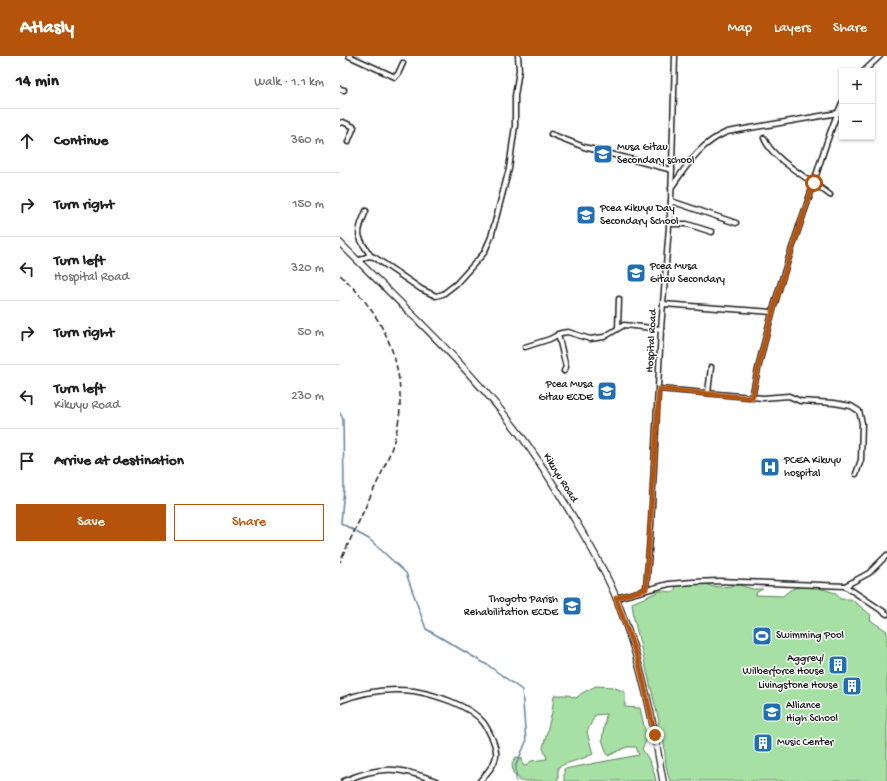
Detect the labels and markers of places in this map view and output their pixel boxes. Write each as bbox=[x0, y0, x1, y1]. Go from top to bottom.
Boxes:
place label: Musa Gitau Secondary school bbox=[617, 142, 695, 167]
school or university icon: Musa Gitau Secondary school bbox=[592, 143, 614, 165]
place label: Pcea Kikuyu Day Secondary School bbox=[599, 203, 679, 228]
school or university icon: Pcea Kikuyu Day Secondary School bbox=[575, 204, 597, 226]
place label: Pcea Musa Gitau Secondary bbox=[649, 261, 726, 286]
school or university icon: Pcea Musa Gitau Secondary bbox=[625, 262, 647, 284]
place label: Pcea Musa Gitau ECDE bbox=[538, 379, 594, 404]
school or university icon: Pcea Musa Gitau ECDE bbox=[596, 380, 618, 402]
place label: PCEA Kikuyu hospital bbox=[783, 455, 841, 480]
hospital icon: PCEA Kikuyu hospital bbox=[759, 456, 781, 478]
place label: Thogoto Parish Rehabilitation ECDE bbox=[464, 594, 559, 619]
school or university icon: Thogoto Parish Rehabilitation ECDE bbox=[561, 595, 583, 617]
sports icon: Swimming Pool bbox=[751, 625, 773, 647]
place label: Swimming Pool bbox=[776, 630, 845, 642]
place label: Aggrey/ Wilberforce House bbox=[743, 653, 824, 678]
building icon: Aggrey/ Wilberforce House bbox=[827, 654, 849, 676]
building icon: Livingstone House bbox=[841, 675, 863, 697]
place label: Livingstone House bbox=[758, 680, 838, 692]
place label: Alliance High School bbox=[786, 700, 839, 725]
school or university icon: Alliance High School bbox=[761, 701, 783, 723]
building icon: Music Center bbox=[752, 732, 774, 754]
place label: Music Center bbox=[777, 737, 835, 749]

